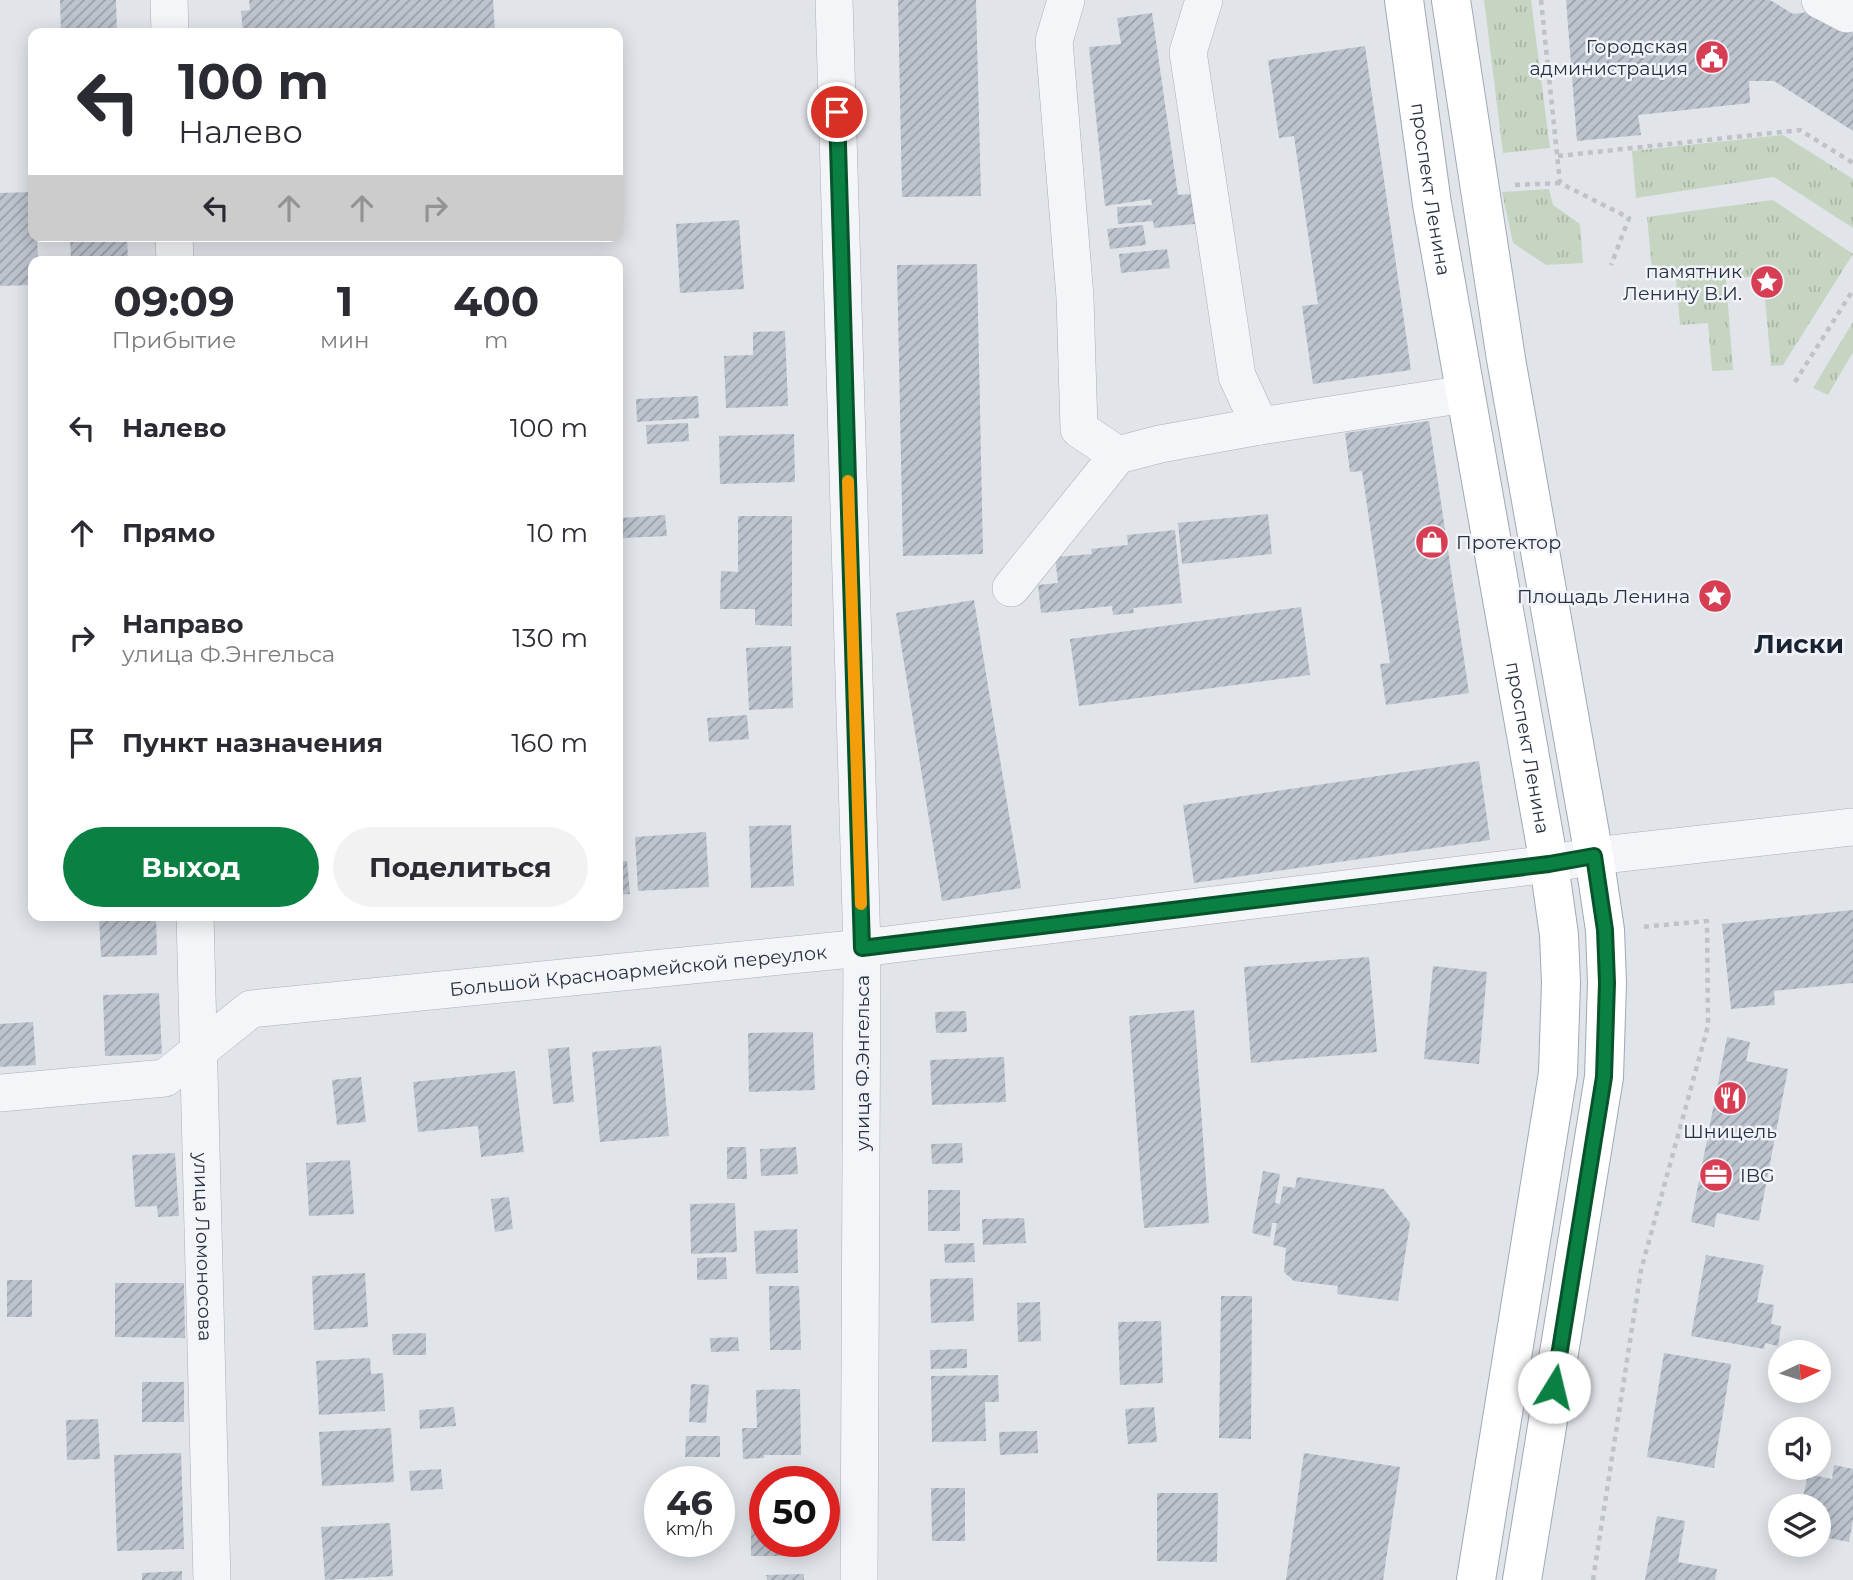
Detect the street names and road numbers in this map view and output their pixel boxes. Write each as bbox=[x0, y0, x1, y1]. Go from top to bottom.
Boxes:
street label: проспект Ленина bbox=[1407, 101, 1456, 277]
street label: проспект Ленина bbox=[1502, 660, 1555, 836]
street label: Большой Красноармейской переулок bbox=[448, 940, 828, 1001]
street label: улица Ф.Энгельса bbox=[851, 975, 874, 1152]
street label: улица Ломоносова bbox=[190, 1151, 217, 1341]

